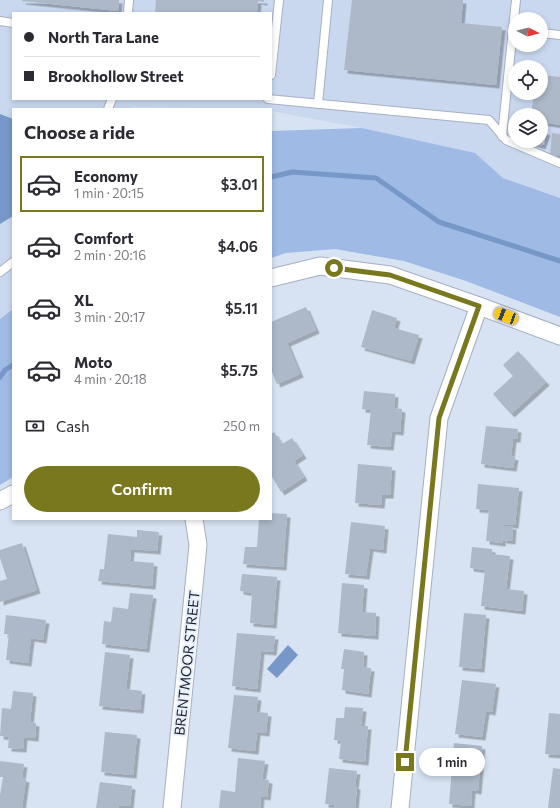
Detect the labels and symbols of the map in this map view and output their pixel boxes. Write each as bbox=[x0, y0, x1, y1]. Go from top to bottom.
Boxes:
north arrow bbox=[508, 12, 548, 52]
route start bbox=[325, 259, 343, 277]
car bbox=[493, 306, 519, 326]
street label: BRENTMOOR STREET bbox=[170, 590, 203, 736]
callout: 1 min bbox=[419, 748, 485, 776]
route end bbox=[396, 753, 414, 771]

